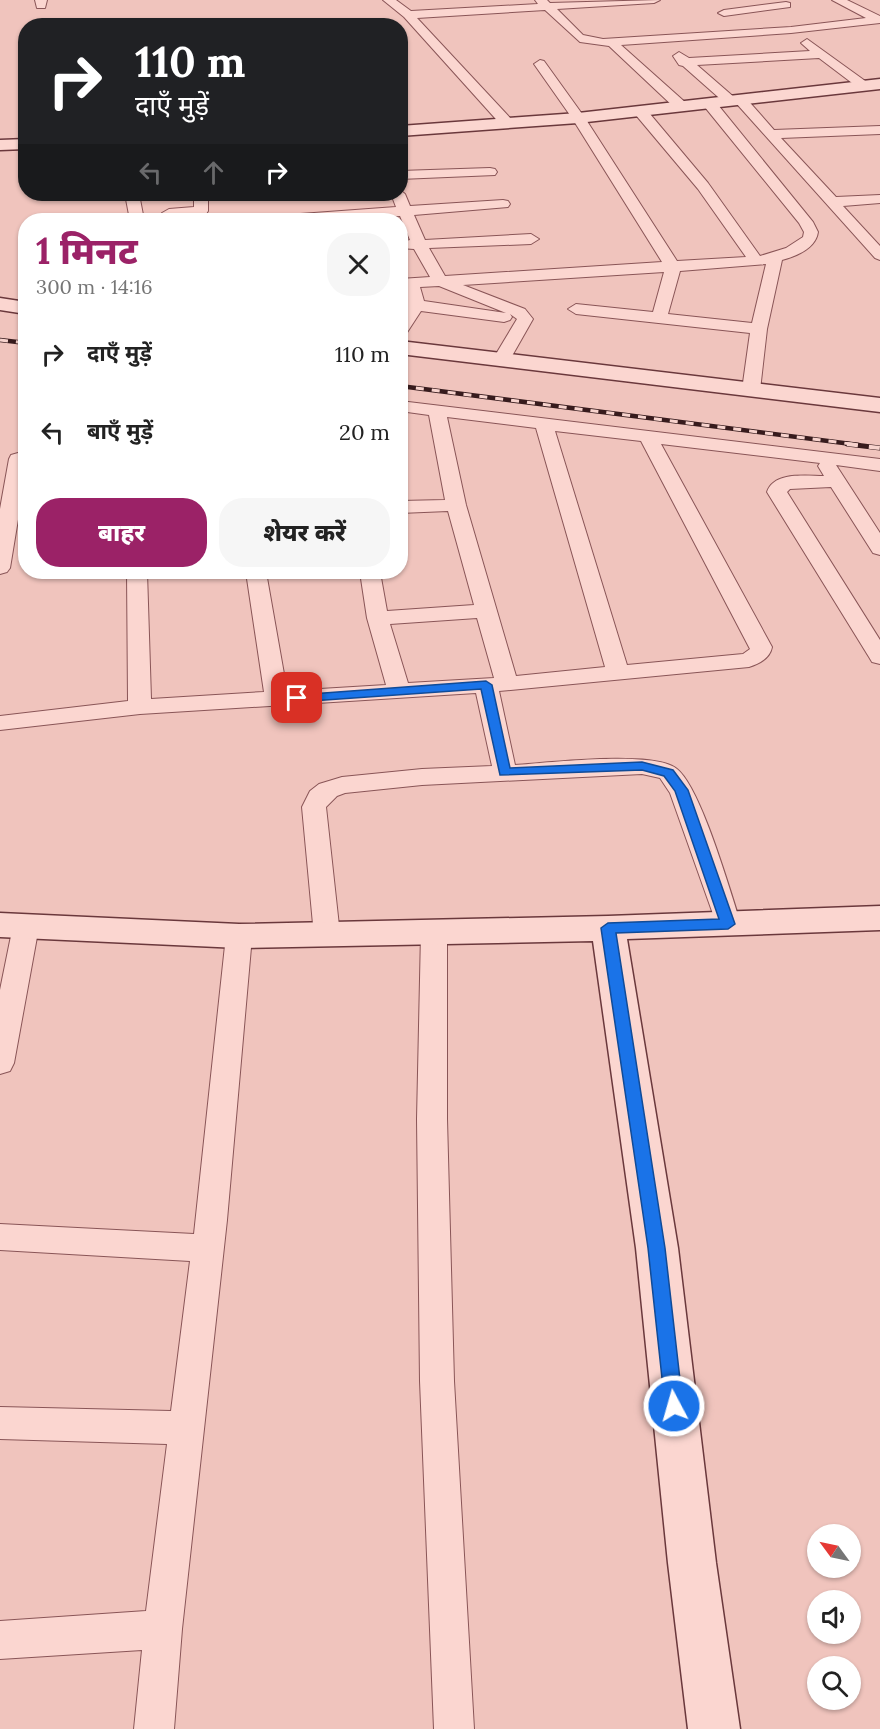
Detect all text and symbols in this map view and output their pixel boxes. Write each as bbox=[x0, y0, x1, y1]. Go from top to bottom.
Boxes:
text: 110 m bbox=[135, 35, 246, 89]
icon: right bbox=[36, 42, 114, 120]
text: दाएँ मुड़ें bbox=[135, 88, 209, 122]
icon: left bbox=[134, 156, 167, 189]
icon: ahead bbox=[197, 156, 230, 189]
icon: right bbox=[260, 156, 293, 189]
text: 1 मिनट bbox=[36, 228, 138, 274]
button: close bbox=[327, 233, 390, 296]
text: 300 m · 14:16 bbox=[36, 274, 153, 299]
icon: right bbox=[36, 338, 69, 371]
text: दाएँ मुड़ें bbox=[87, 339, 152, 367]
text: 110 m bbox=[335, 340, 390, 368]
icon: left bbox=[36, 416, 69, 449]
text: बाएँ मुड़ें bbox=[87, 417, 153, 445]
text: 20 m bbox=[339, 418, 390, 446]
button: बाहर bbox=[36, 498, 207, 567]
button: शेयर करें bbox=[219, 498, 390, 567]
pin bbox=[271, 672, 322, 723]
icon: arrive bbox=[280, 681, 313, 714]
position arrow bbox=[642, 1374, 706, 1438]
north arrow bbox=[807, 1524, 861, 1578]
map controls bbox=[807, 1524, 861, 1710]
button: sound bbox=[807, 1590, 861, 1644]
button: search bbox=[807, 1656, 861, 1710]

